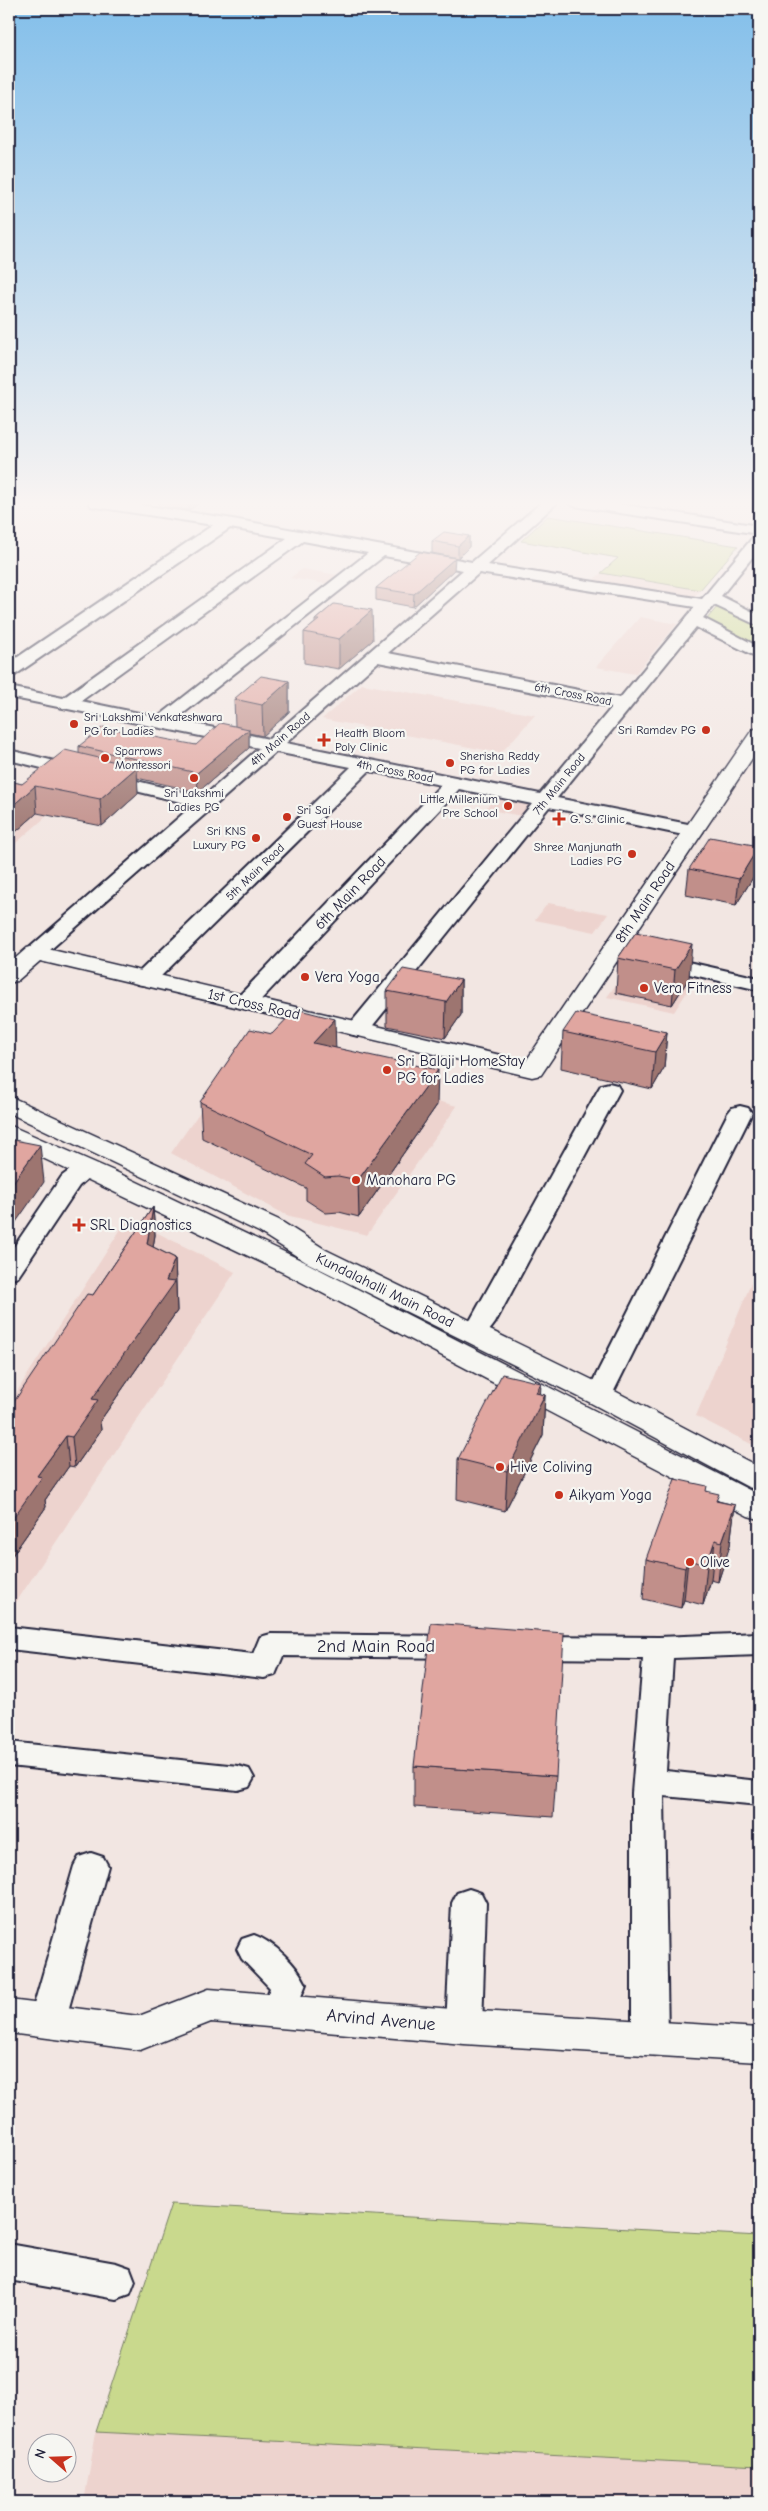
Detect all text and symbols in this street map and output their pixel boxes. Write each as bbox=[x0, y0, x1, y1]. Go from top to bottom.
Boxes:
street label: 6th Cross Road bbox=[533, 680, 613, 708]
street label: 4th Main Road bbox=[247, 709, 313, 769]
place label: Sri Lakshmi Venkateshwara PG for Ladies bbox=[84, 710, 223, 738]
marker: Sri Lakshmi Venkateshwara PG for Ladies bbox=[68, 718, 80, 730]
place label: Sri Ramdev PG bbox=[618, 723, 696, 737]
marker: Sri Ramdev PG bbox=[700, 724, 712, 736]
place label: Health Bloom Poly Clinic bbox=[335, 726, 405, 754]
marker: Health Bloom Poly Clinic bbox=[317, 733, 331, 747]
place label: Sparrows Montessori bbox=[115, 744, 171, 772]
place label: Sherisha Reddy PG for Ladies bbox=[460, 749, 540, 777]
street label: 7th Main Road bbox=[530, 750, 588, 818]
marker: Sparrows Montessori bbox=[99, 752, 111, 764]
street label: 4th Cross Road bbox=[355, 757, 435, 785]
marker: Sherisha Reddy PG for Ladies bbox=[444, 757, 456, 769]
marker: Sri Lakshmi Ladies PG bbox=[188, 772, 200, 784]
place label: Sri Lakshmi Ladies PG bbox=[164, 786, 224, 814]
place label: Little Millenium Pre School bbox=[420, 792, 498, 820]
marker: Little Millenium Pre School bbox=[502, 800, 514, 812]
place label: Sri Sai Guest House bbox=[297, 803, 362, 831]
marker: Sri Sai Guest House bbox=[281, 811, 293, 823]
marker: G. S. Clinic bbox=[552, 812, 566, 826]
place label: G. S. Clinic bbox=[570, 812, 625, 826]
place label: Sri KNS Luxury PG bbox=[193, 824, 246, 852]
marker: Sri KNS Luxury PG bbox=[250, 832, 262, 844]
place label: Shree Manjunath Ladies PG bbox=[534, 840, 622, 868]
street label: 5th Main Road bbox=[223, 841, 287, 903]
marker: Shree Manjunath Ladies PG bbox=[626, 848, 638, 860]
street label: 6th Main Road bbox=[311, 853, 389, 933]
street label: 8th Main Road bbox=[611, 858, 679, 946]
place label: Vera Yoga bbox=[315, 968, 380, 986]
marker: Vera Yoga bbox=[299, 971, 311, 983]
place label: Vera Fitness bbox=[654, 979, 732, 997]
marker: Vera Fitness bbox=[638, 982, 650, 994]
street label: 1st Cross Road bbox=[206, 985, 302, 1023]
place label: Sri Balaji HomeStay PG for Ladies bbox=[397, 1052, 525, 1087]
marker: Sri Balaji HomeStay PG for Ladies bbox=[381, 1064, 393, 1076]
place label: Manohara PG bbox=[366, 1171, 456, 1189]
marker: Manohara PG bbox=[350, 1174, 362, 1186]
place label: SRL Diagnostics bbox=[90, 1216, 192, 1234]
marker: SRL Diagnostics bbox=[72, 1218, 86, 1232]
street label: Kundalahalli Main Road bbox=[313, 1249, 457, 1331]
place label: Hive Coliving bbox=[510, 1458, 593, 1476]
marker: Hive Coliving bbox=[494, 1461, 506, 1473]
place label: Aikyam Yoga bbox=[569, 1486, 652, 1504]
marker: Aikyam Yoga bbox=[553, 1489, 565, 1501]
place label: Olive bbox=[700, 1553, 730, 1571]
marker: Olive bbox=[684, 1556, 696, 1568]
street label: 2nd Main Road bbox=[317, 1636, 435, 1657]
street label: Arvind Avenue bbox=[326, 2005, 436, 2035]
north arrow bbox=[28, 2434, 78, 2484]
text: N bbox=[31, 2447, 50, 2461]

